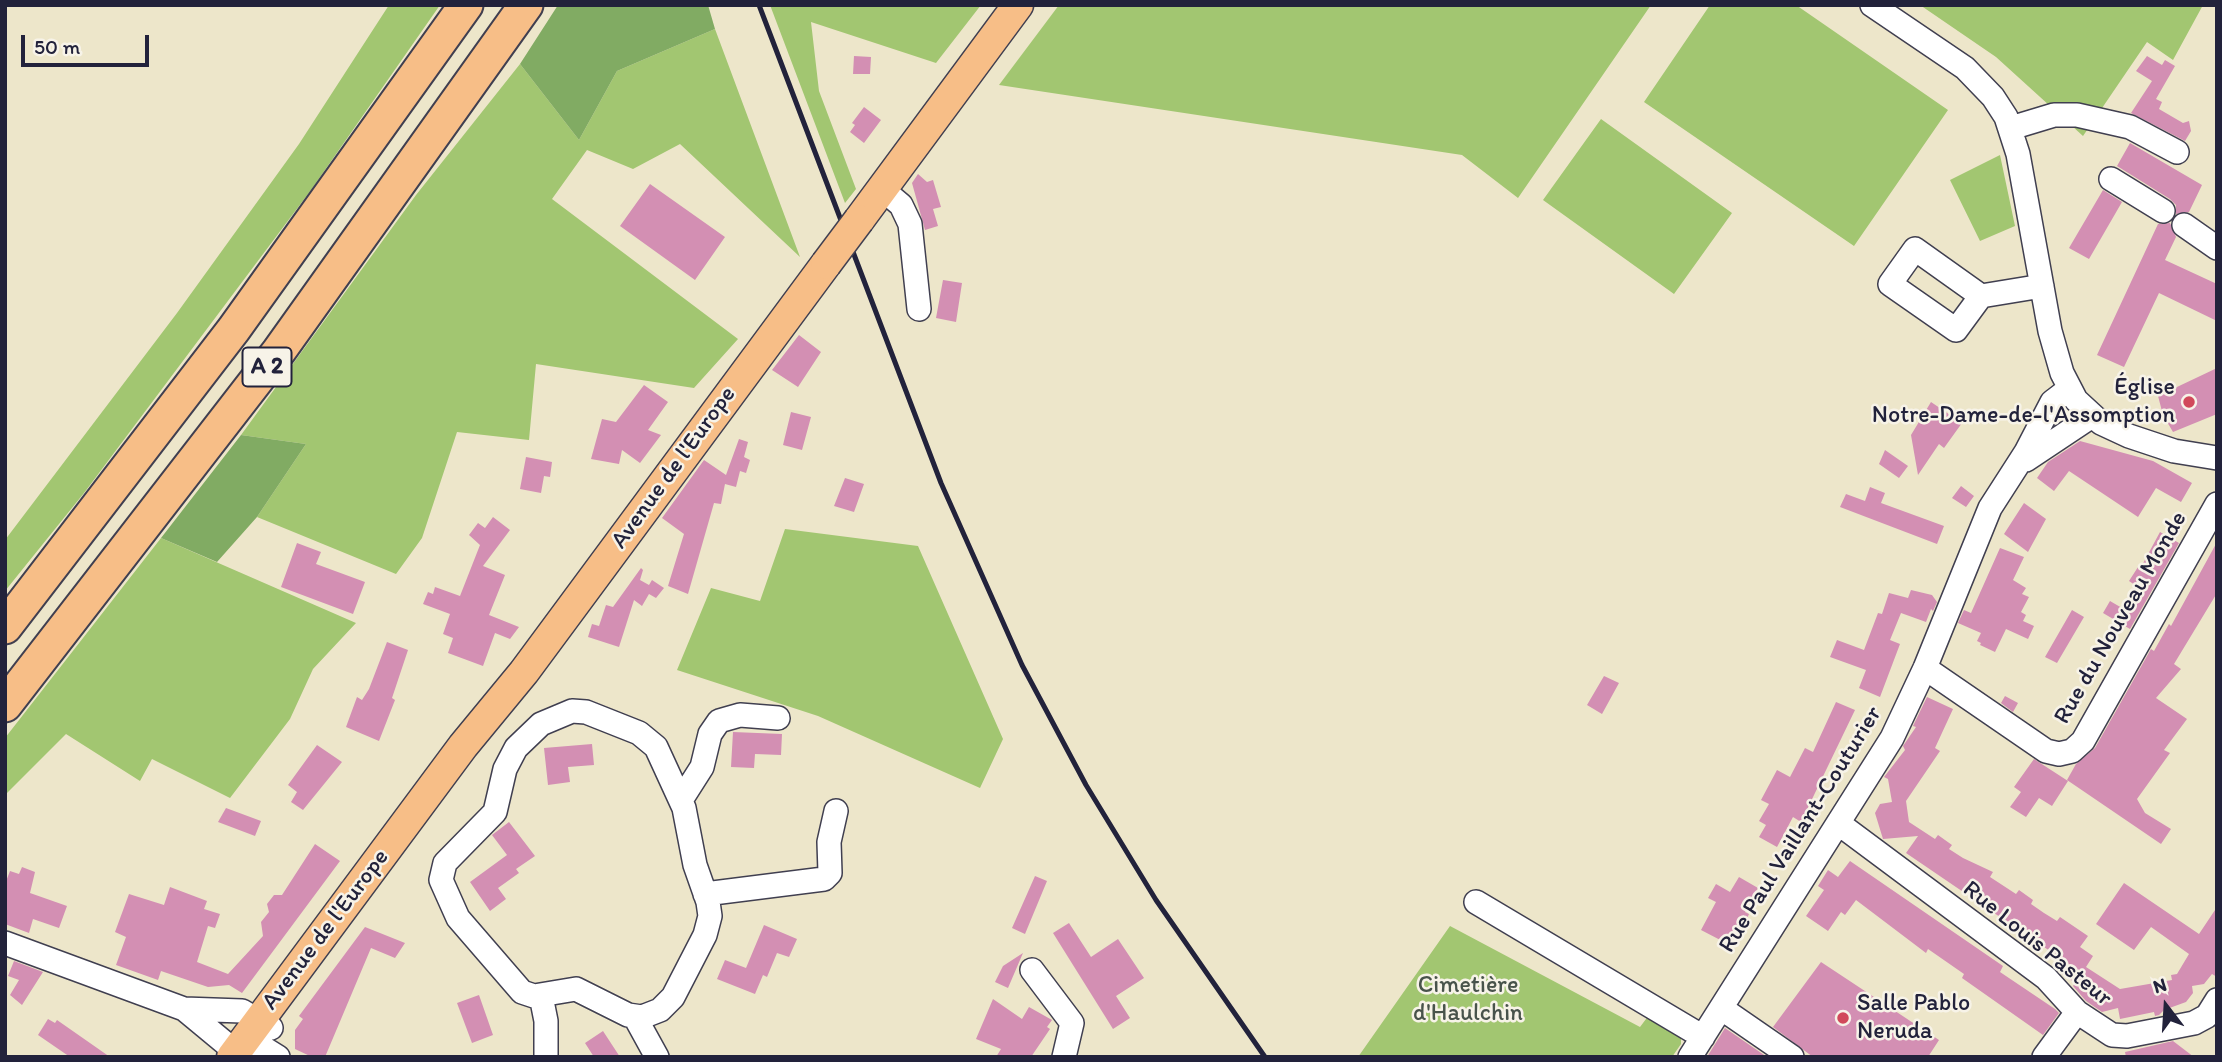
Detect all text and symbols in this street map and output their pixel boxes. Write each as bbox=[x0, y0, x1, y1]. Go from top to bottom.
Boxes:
scale bar bbox=[24, 21, 152, 65]
text: 50 m bbox=[34, 34, 80, 59]
road number: A 2 bbox=[243, 348, 292, 386]
place label: Église Notre-Dame-de-l'Assomption bbox=[1872, 374, 2175, 430]
street label: Avenue de l'Europe bbox=[605, 381, 743, 555]
marker: Église Notre-Dame-de-l'Assomption bbox=[2181, 394, 2197, 410]
street label: Rue du Nouveau Monde bbox=[2048, 507, 2194, 729]
street label: Rue Paul Vaillant-Couturier bbox=[1713, 701, 1889, 959]
street label: Avenue de l'Europe bbox=[256, 844, 396, 1016]
street label: Rue Louis Pasteur bbox=[1957, 875, 2117, 1013]
north arrow bbox=[2131, 971, 2201, 1041]
park label: Cimetière d'Haulchin bbox=[1413, 972, 1523, 1028]
text: N bbox=[2150, 973, 2169, 998]
place label: Salle Pablo Neruda bbox=[1857, 990, 1970, 1046]
marker: Salle Pablo Neruda bbox=[1835, 1010, 1851, 1026]

